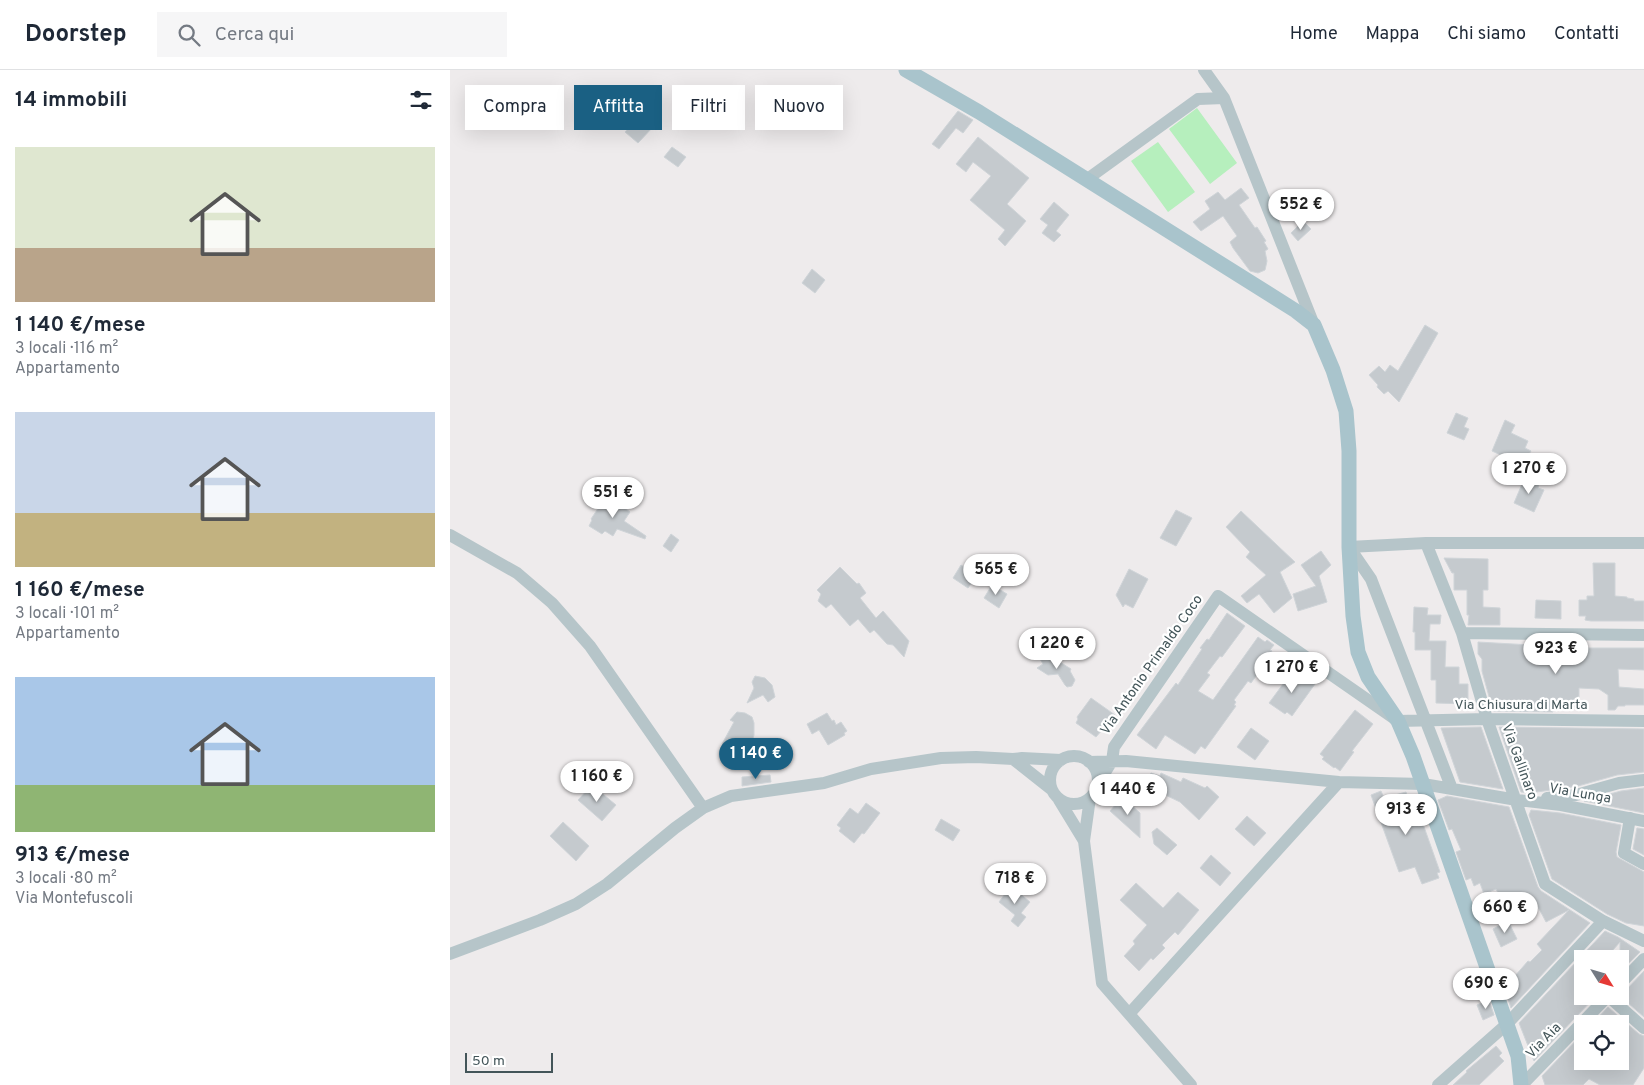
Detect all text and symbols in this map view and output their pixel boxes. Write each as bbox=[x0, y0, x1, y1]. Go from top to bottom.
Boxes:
search box bbox=[157, 12, 507, 57]
text: Doorstep bbox=[25, 20, 127, 50]
icon: search bbox=[175, 21, 203, 49]
text: Cerca qui bbox=[215, 23, 294, 47]
text: Home bbox=[1290, 23, 1338, 46]
text: Mappa bbox=[1366, 23, 1419, 46]
text: Chi siamo bbox=[1447, 23, 1526, 46]
text: Contatti bbox=[1554, 23, 1619, 46]
chip: Compra bbox=[465, 85, 564, 130]
chip: Affitta bbox=[574, 85, 662, 130]
chip: Filtri bbox=[672, 85, 745, 130]
chip: Nuovo bbox=[755, 85, 843, 130]
icon: filters bbox=[407, 86, 435, 114]
text: 14 immobili bbox=[15, 87, 127, 114]
icon: home bbox=[180, 179, 270, 269]
pin: 552 € bbox=[1266, 189, 1336, 231]
text: 552 € bbox=[1279, 195, 1323, 215]
text: 1 140 €/mese bbox=[15, 312, 145, 339]
text: 3 locali · 116 m² bbox=[15, 339, 118, 359]
text: Appartamento bbox=[15, 359, 120, 379]
icon: home bbox=[180, 444, 270, 534]
pin: 1 270 € bbox=[1483, 452, 1575, 495]
text: 1 270 € bbox=[1502, 459, 1556, 479]
pin: 551 € bbox=[578, 476, 648, 519]
text: 551 € bbox=[593, 483, 633, 503]
pin: 565 € bbox=[961, 554, 1031, 596]
text: 565 € bbox=[974, 560, 1018, 580]
text: 1 160 €/mese bbox=[15, 577, 145, 604]
street label: Via Antonio Primaldo Coco bbox=[1097, 592, 1207, 738]
text: 3 locali · 101 m² bbox=[15, 604, 119, 624]
text: Appartamento bbox=[15, 624, 120, 644]
pin: 1 220 € bbox=[1011, 628, 1103, 670]
pin: 923 € bbox=[1521, 632, 1591, 675]
text: 1 220 € bbox=[1030, 634, 1084, 654]
text: 923 € bbox=[1534, 639, 1578, 659]
pin: 1 270 € bbox=[1246, 652, 1338, 694]
text: 1 270 € bbox=[1265, 658, 1319, 678]
street label: Via Chiusura di Marta bbox=[1454, 697, 1588, 714]
icon: home bbox=[180, 709, 270, 799]
street label: Via Gallinaro bbox=[1497, 722, 1541, 802]
pin: 1 140 € bbox=[710, 738, 802, 780]
text: 1 140 € bbox=[730, 744, 782, 764]
pin: 1 160 € bbox=[551, 760, 643, 803]
text: 1 160 € bbox=[571, 767, 623, 787]
pin: 1 440 € bbox=[1082, 774, 1174, 816]
text: 1 440 € bbox=[1100, 780, 1156, 800]
street label: Via Lunga bbox=[1548, 780, 1612, 808]
pin: 913 € bbox=[1371, 794, 1441, 836]
text: 913 € bbox=[1386, 800, 1426, 820]
text: 913 €/mese bbox=[15, 842, 130, 869]
pin: 718 € bbox=[980, 862, 1050, 905]
text: 3 locali · 80 m² bbox=[15, 869, 117, 889]
text: 718 € bbox=[995, 869, 1035, 889]
text: Via Montefuscoli bbox=[15, 889, 133, 909]
pin: 660 € bbox=[1470, 892, 1540, 934]
text: 660 € bbox=[1483, 898, 1527, 918]
north arrow bbox=[1574, 950, 1629, 1005]
map controls bbox=[1574, 950, 1629, 1070]
pin: 690 € bbox=[1451, 968, 1521, 1010]
text: 690 € bbox=[1464, 974, 1508, 994]
button: locate bbox=[1574, 1015, 1629, 1070]
street label: Via Aia bbox=[1523, 1020, 1565, 1062]
scale bar bbox=[465, 1050, 552, 1073]
text: 50 m bbox=[472, 1053, 505, 1070]

